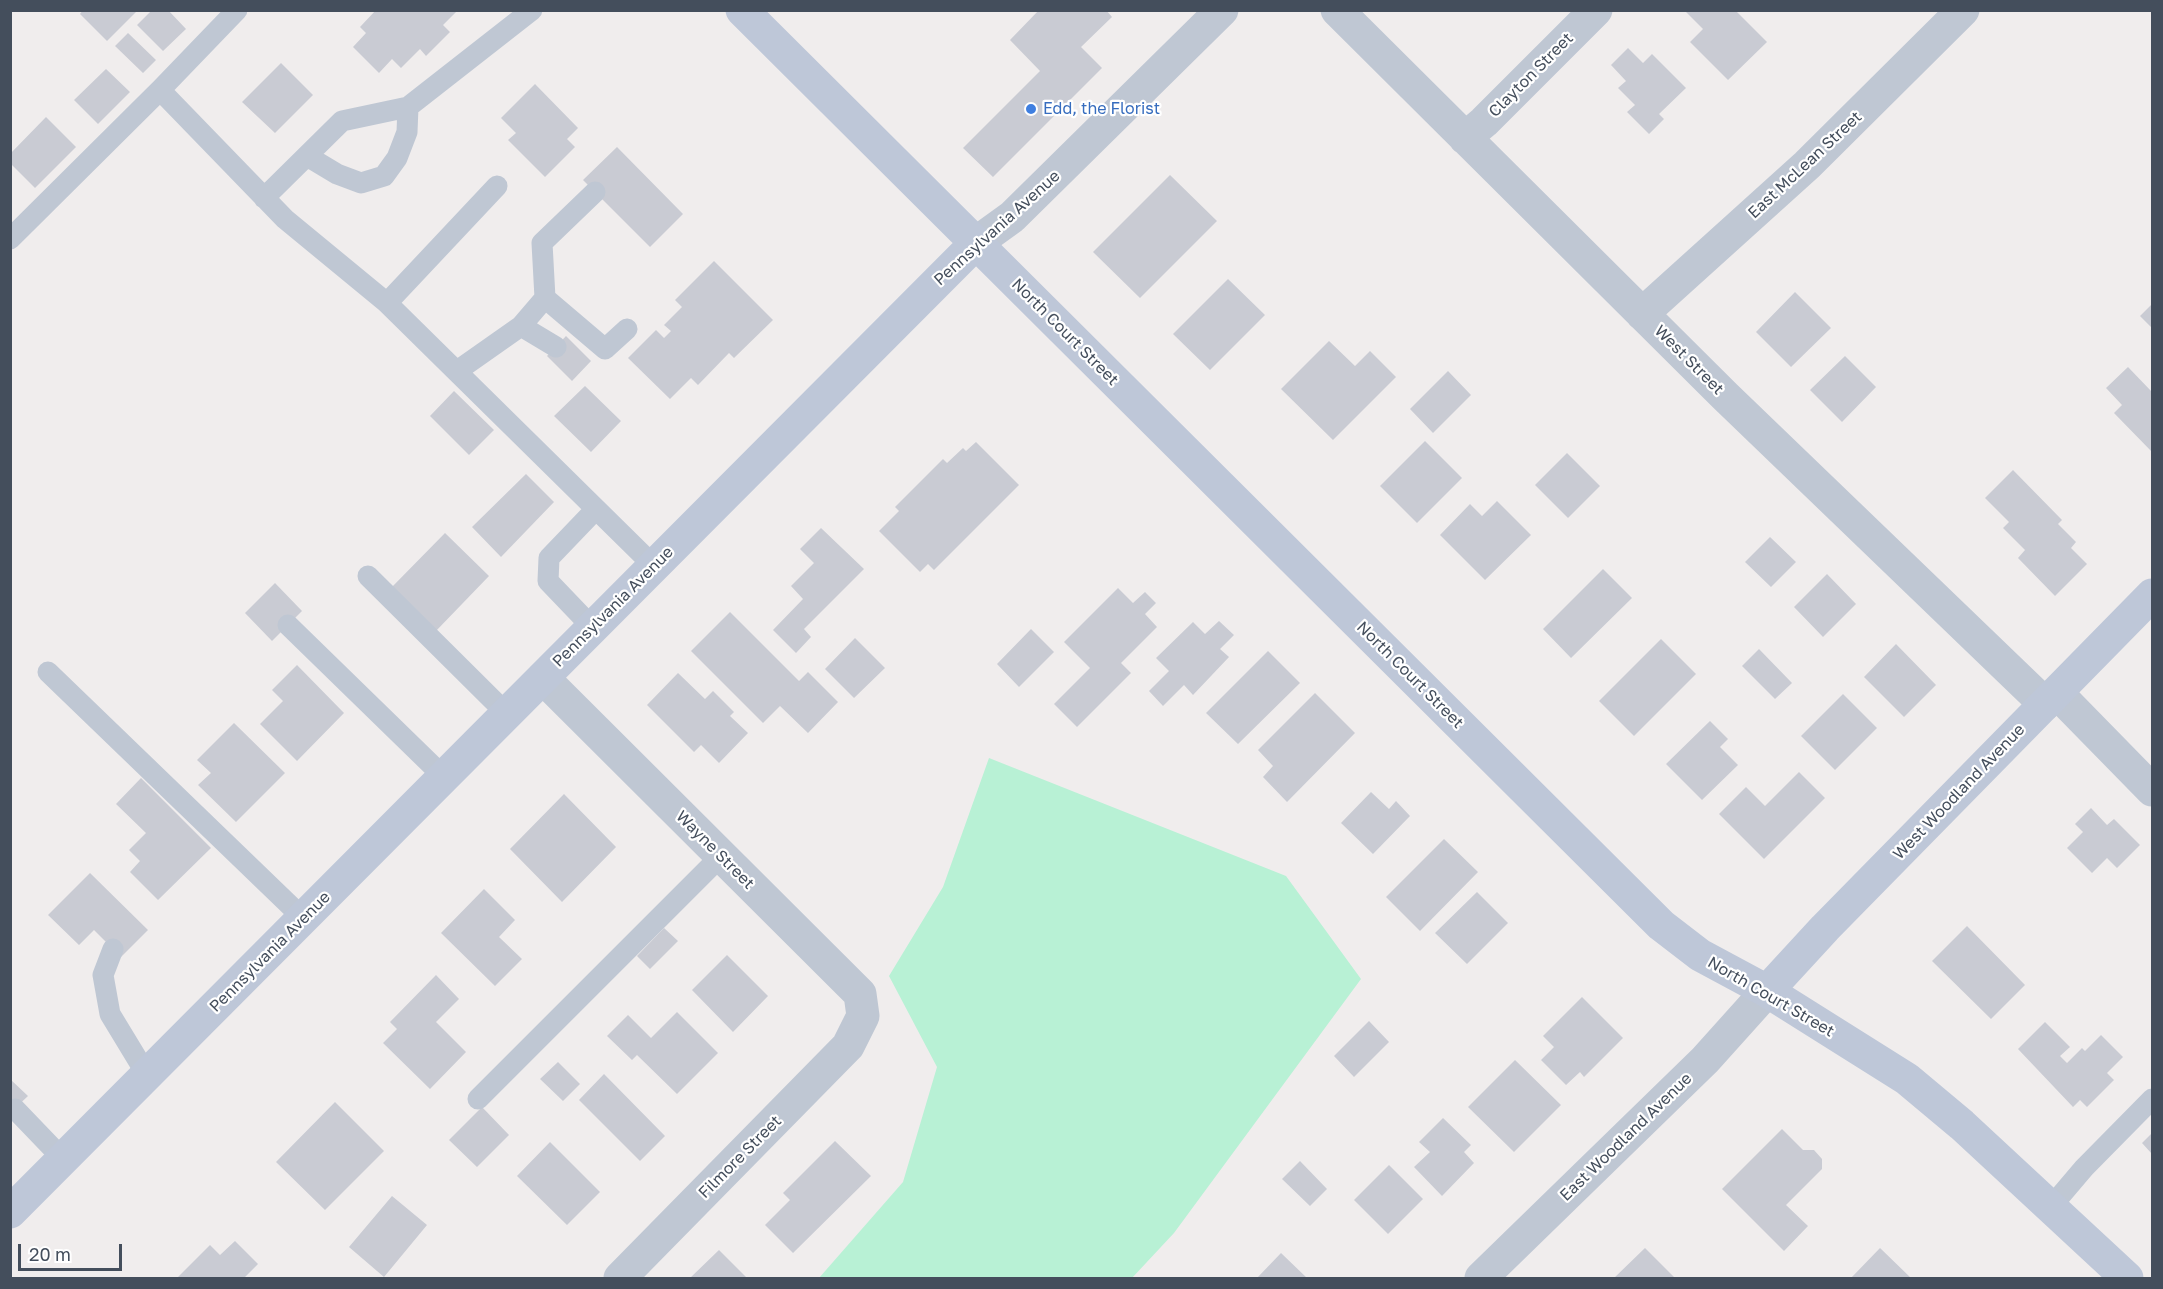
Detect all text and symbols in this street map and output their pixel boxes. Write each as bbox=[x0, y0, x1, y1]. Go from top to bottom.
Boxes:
street label: Clayton Street bbox=[1485, 29, 1577, 121]
place label: Edd, the Florist bbox=[1043, 99, 1160, 119]
marker: Edd, the Florist bbox=[1024, 102, 1038, 116]
street label: East McLean Street bbox=[1744, 107, 1866, 223]
street label: Pennsylvania Avenue bbox=[930, 166, 1064, 290]
street label: North Court Street bbox=[1008, 275, 1122, 389]
street label: West Street bbox=[1650, 321, 1728, 399]
street label: Pennsylvania Avenue bbox=[549, 543, 677, 671]
street label: North Court Street bbox=[1353, 618, 1467, 732]
street label: West Woodland Avenue bbox=[1889, 720, 2029, 864]
street label: Wayne Street bbox=[672, 807, 758, 893]
street label: Pennsylvania Avenue bbox=[206, 888, 334, 1016]
street label: North Court Street bbox=[1704, 953, 1838, 1041]
street label: East Woodland Avenue bbox=[1556, 1069, 1696, 1205]
street label: Filmore Street bbox=[695, 1112, 785, 1202]
scale bar bbox=[21, 1232, 124, 1270]
text: 20 m bbox=[29, 1243, 71, 1265]

